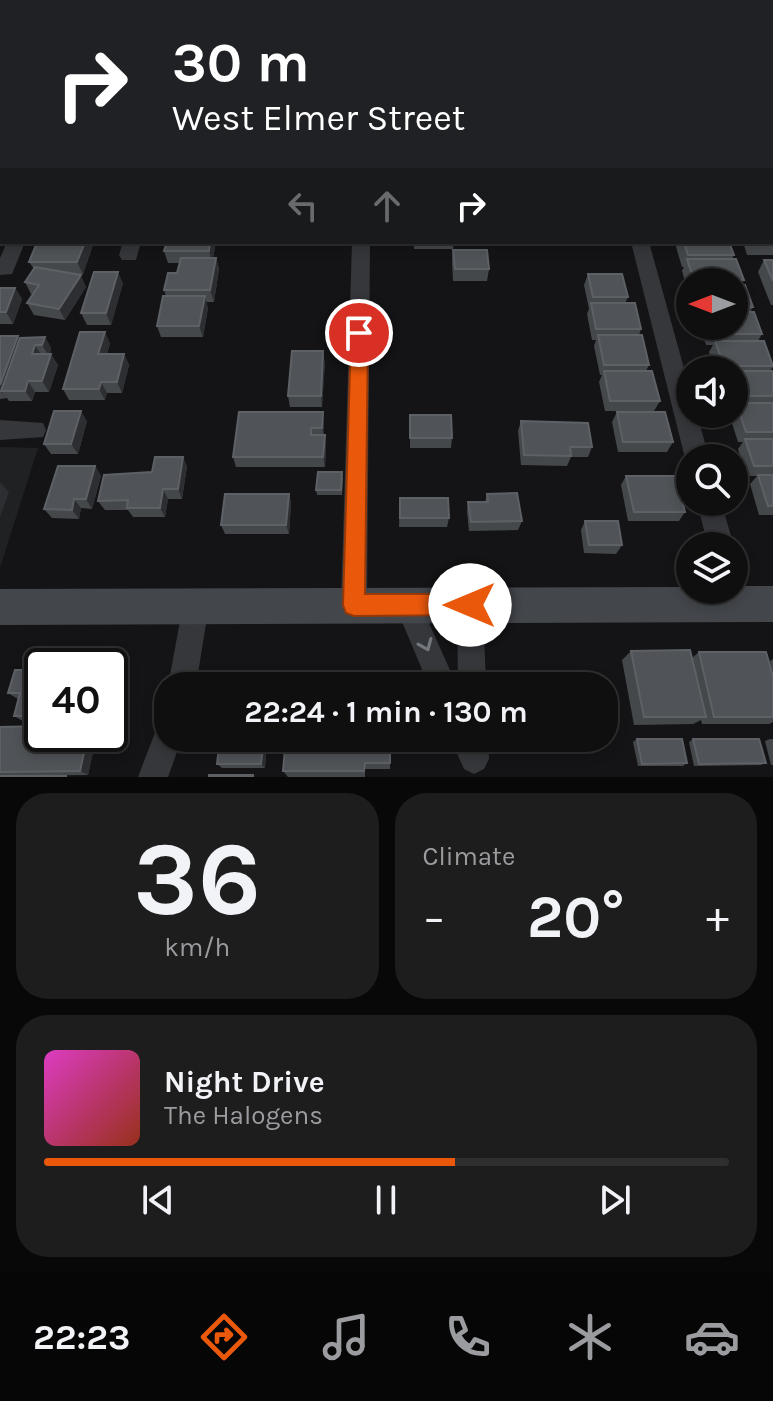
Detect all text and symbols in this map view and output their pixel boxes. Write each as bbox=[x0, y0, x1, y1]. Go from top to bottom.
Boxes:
text: 30 m bbox=[172, 30, 310, 95]
icon: right bbox=[40, 32, 144, 136]
text: West Elmer Street bbox=[172, 97, 465, 139]
icon: left bbox=[281, 184, 325, 228]
icon: ahead bbox=[365, 184, 409, 228]
icon: right bbox=[449, 184, 493, 228]
north arrow bbox=[676, 268, 748, 340]
map controls bbox=[676, 268, 748, 604]
pin bbox=[325, 299, 393, 367]
icon: arrive bbox=[337, 311, 381, 355]
button: sound bbox=[676, 356, 748, 428]
button: search bbox=[676, 444, 748, 516]
button: layers bbox=[676, 532, 748, 604]
position arrow bbox=[428, 563, 512, 647]
one-way arrow bbox=[416, 637, 432, 652]
speed limit sign: 40 bbox=[24, 648, 128, 752]
text: 22:24 · 1 min · 130 m bbox=[244, 694, 528, 730]
text: 36 bbox=[133, 819, 261, 940]
text: Climate bbox=[423, 841, 515, 872]
text: 20° bbox=[527, 882, 625, 952]
text: − bbox=[423, 892, 446, 943]
text: + bbox=[706, 892, 729, 943]
text: km/h bbox=[164, 932, 230, 963]
text: Night Drive bbox=[164, 1064, 325, 1100]
text: The Halogens bbox=[164, 1100, 323, 1131]
icon: previous bbox=[136, 1178, 180, 1222]
icon: pause bbox=[364, 1178, 408, 1222]
icon: next bbox=[593, 1178, 637, 1222]
icon: directions bbox=[196, 1309, 252, 1365]
icon: music bbox=[318, 1309, 374, 1365]
icon: phone bbox=[440, 1309, 496, 1365]
icon: climate bbox=[562, 1309, 618, 1365]
icon: car bbox=[684, 1309, 740, 1365]
text: 22:23 bbox=[33, 1316, 130, 1358]

